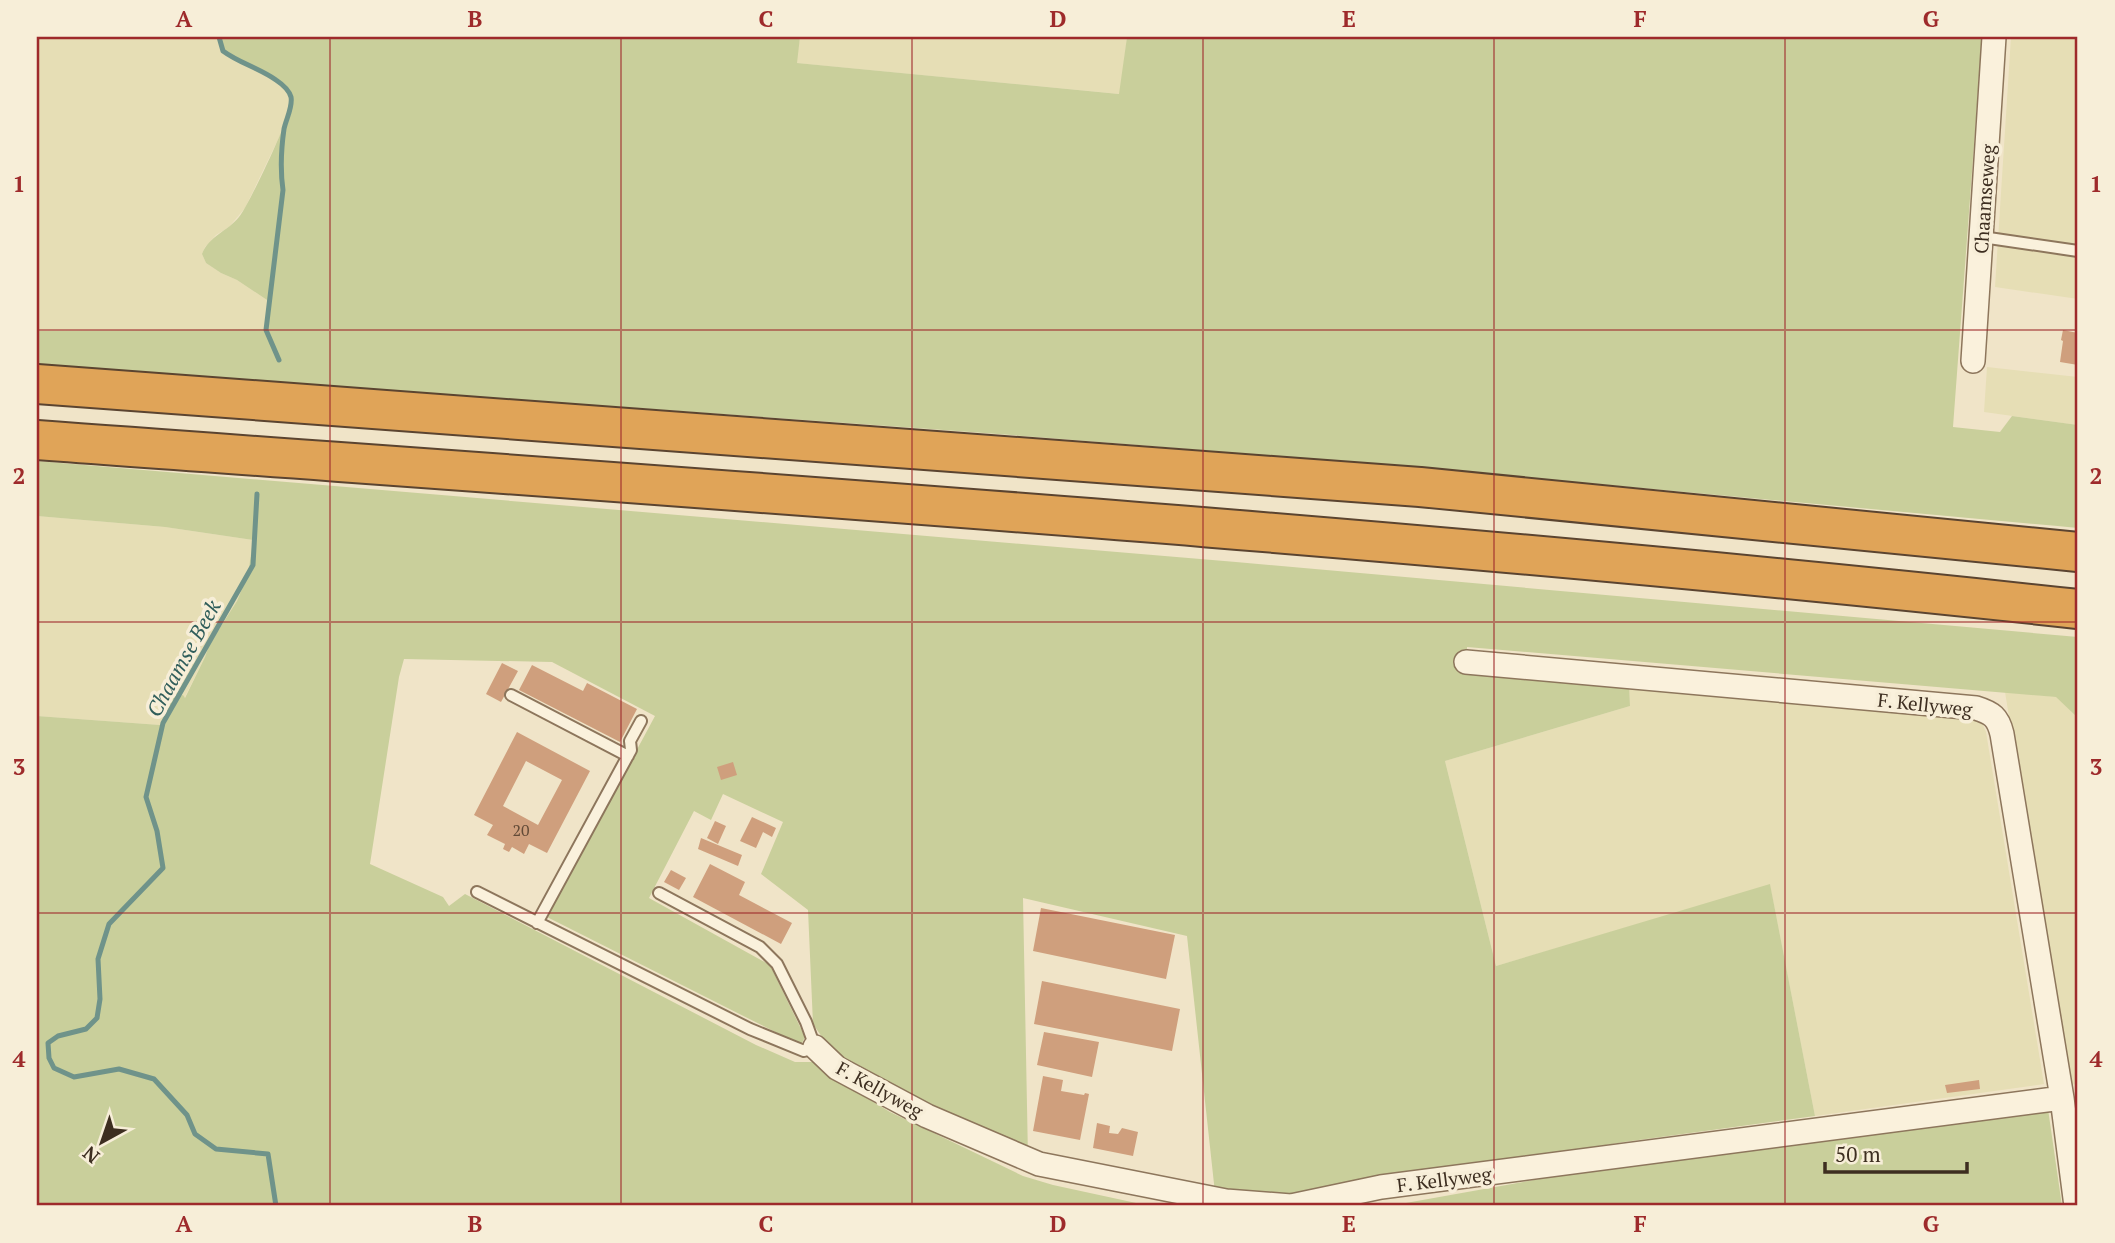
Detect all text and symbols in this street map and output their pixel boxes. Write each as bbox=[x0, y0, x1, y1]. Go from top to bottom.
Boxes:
text: A bbox=[176, 3, 193, 34]
text: B bbox=[468, 3, 483, 34]
text: C bbox=[759, 3, 774, 34]
text: D bbox=[1050, 3, 1067, 34]
text: E bbox=[1342, 3, 1356, 34]
text: F bbox=[1633, 3, 1647, 34]
text: G bbox=[1923, 3, 1940, 34]
street label: Chaamseweg bbox=[1968, 142, 2000, 255]
text: 1 bbox=[13, 168, 26, 199]
text: 1 bbox=[2090, 168, 2103, 199]
text: 2 bbox=[13, 460, 26, 491]
text: 2 bbox=[2090, 460, 2103, 491]
water label: Chaamse Beek bbox=[139, 594, 227, 721]
street label: F. Kellyweg bbox=[1876, 687, 1975, 722]
text: 3 bbox=[13, 751, 26, 782]
text: 3 bbox=[2090, 751, 2103, 782]
house number: 20 bbox=[512, 819, 530, 841]
text: 4 bbox=[13, 1043, 26, 1074]
text: 4 bbox=[2090, 1043, 2103, 1074]
street label: F. Kellyweg bbox=[832, 1055, 929, 1123]
north arrow bbox=[66, 1106, 136, 1176]
scale bar bbox=[1825, 1131, 1966, 1175]
text: 50 m bbox=[1835, 1140, 1881, 1168]
text: N bbox=[77, 1141, 104, 1170]
street label: F. Kellyweg bbox=[1395, 1161, 1494, 1197]
text: A bbox=[176, 1208, 193, 1239]
text: B bbox=[468, 1208, 483, 1239]
text: C bbox=[759, 1208, 774, 1239]
text: D bbox=[1050, 1208, 1067, 1239]
text: E bbox=[1342, 1208, 1356, 1239]
text: F bbox=[1633, 1208, 1647, 1239]
text: G bbox=[1923, 1208, 1940, 1239]

